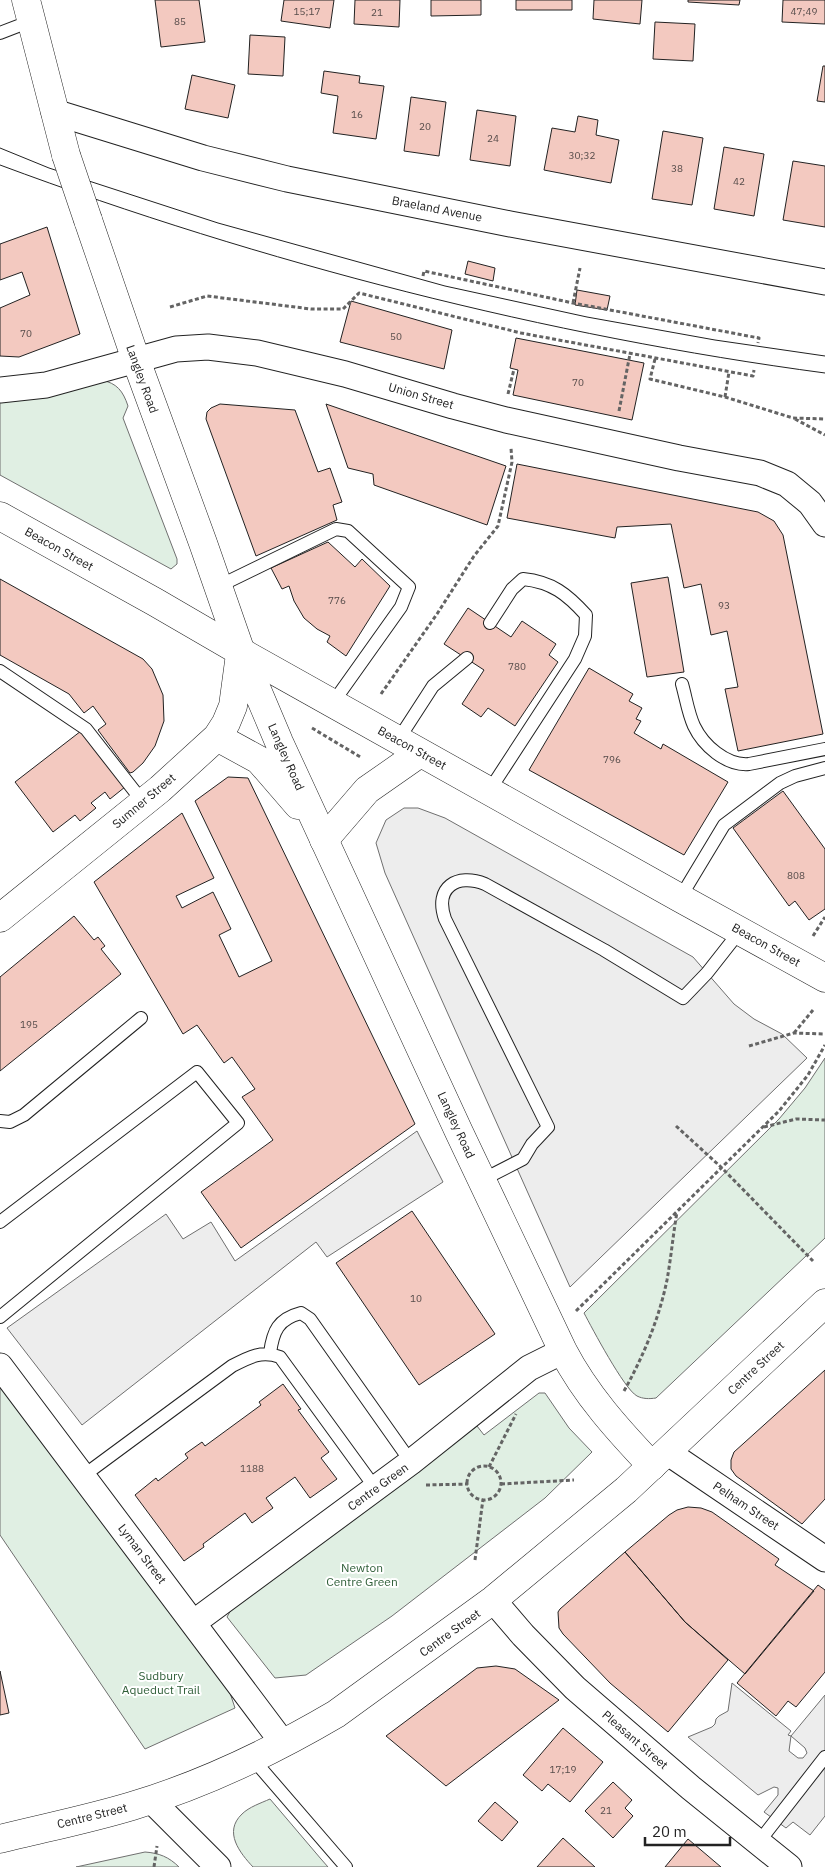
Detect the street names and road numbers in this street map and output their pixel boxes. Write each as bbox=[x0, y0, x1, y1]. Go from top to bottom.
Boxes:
street label: Braeland Avenue bbox=[391, 192, 484, 225]
street label: Langley Road bbox=[123, 343, 162, 415]
street label: Union Street bbox=[387, 379, 456, 412]
street label: Beacon Street bbox=[22, 524, 96, 574]
street label: Langley Road bbox=[265, 721, 308, 793]
street label: Beacon Street bbox=[375, 723, 449, 773]
street label: Sumner Street bbox=[109, 770, 178, 831]
street label: Beacon Street bbox=[729, 920, 803, 970]
street label: Langley Road bbox=[434, 1089, 478, 1160]
street label: Centre Street bbox=[724, 1338, 787, 1398]
street label: Centre Green bbox=[344, 1460, 411, 1514]
street label: Pelham Street bbox=[710, 1478, 782, 1533]
street label: Lyman Street bbox=[115, 1521, 170, 1587]
street label: Centre Street bbox=[416, 1605, 483, 1660]
street label: Pleasant Street bbox=[599, 1707, 671, 1772]
street label: Centre Street bbox=[55, 1800, 129, 1831]

